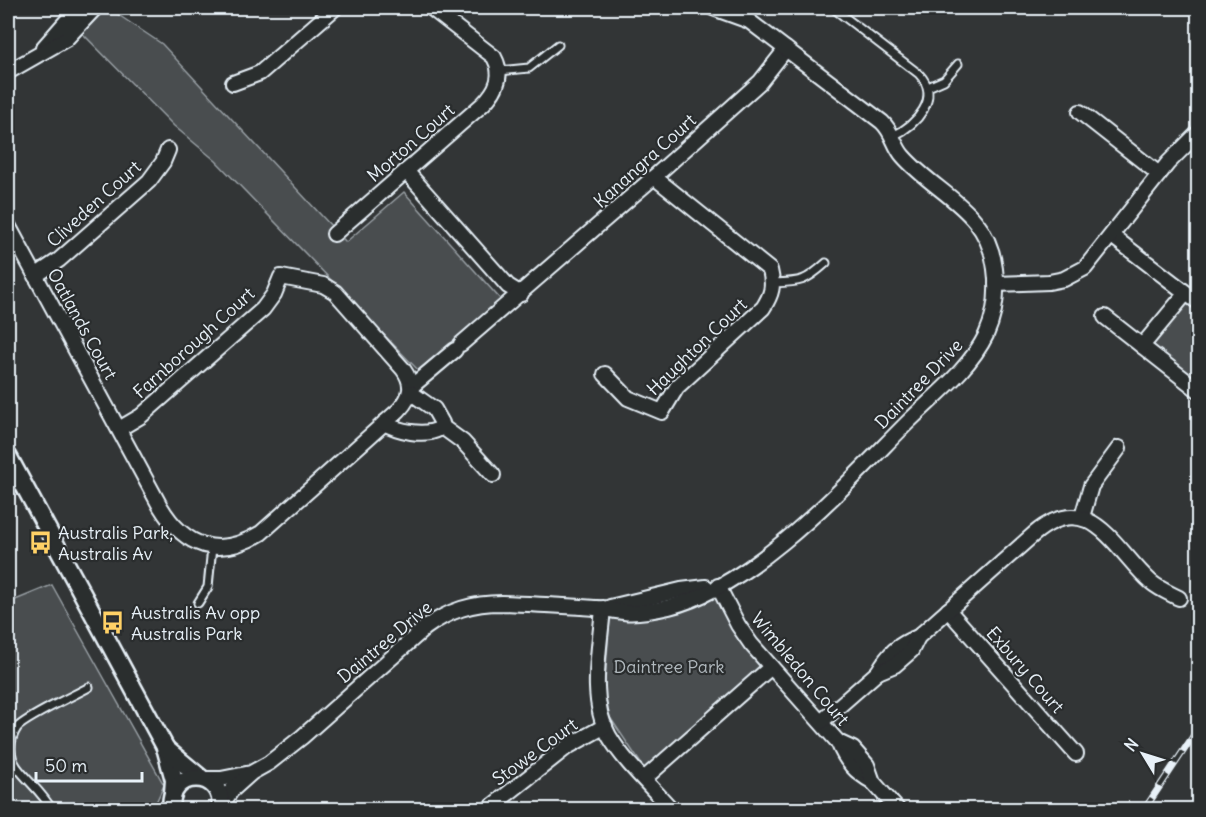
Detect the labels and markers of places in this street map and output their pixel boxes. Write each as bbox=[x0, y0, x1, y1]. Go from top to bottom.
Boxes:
place label: Australis Park, Australis Av bbox=[58, 521, 173, 565]
bus stop icon: Australis Park, Australis Av bbox=[27, 530, 53, 556]
place label: Australis Av opp Australis Park bbox=[131, 601, 260, 645]
bus stop icon: Australis Av opp Australis Park bbox=[100, 610, 126, 636]

